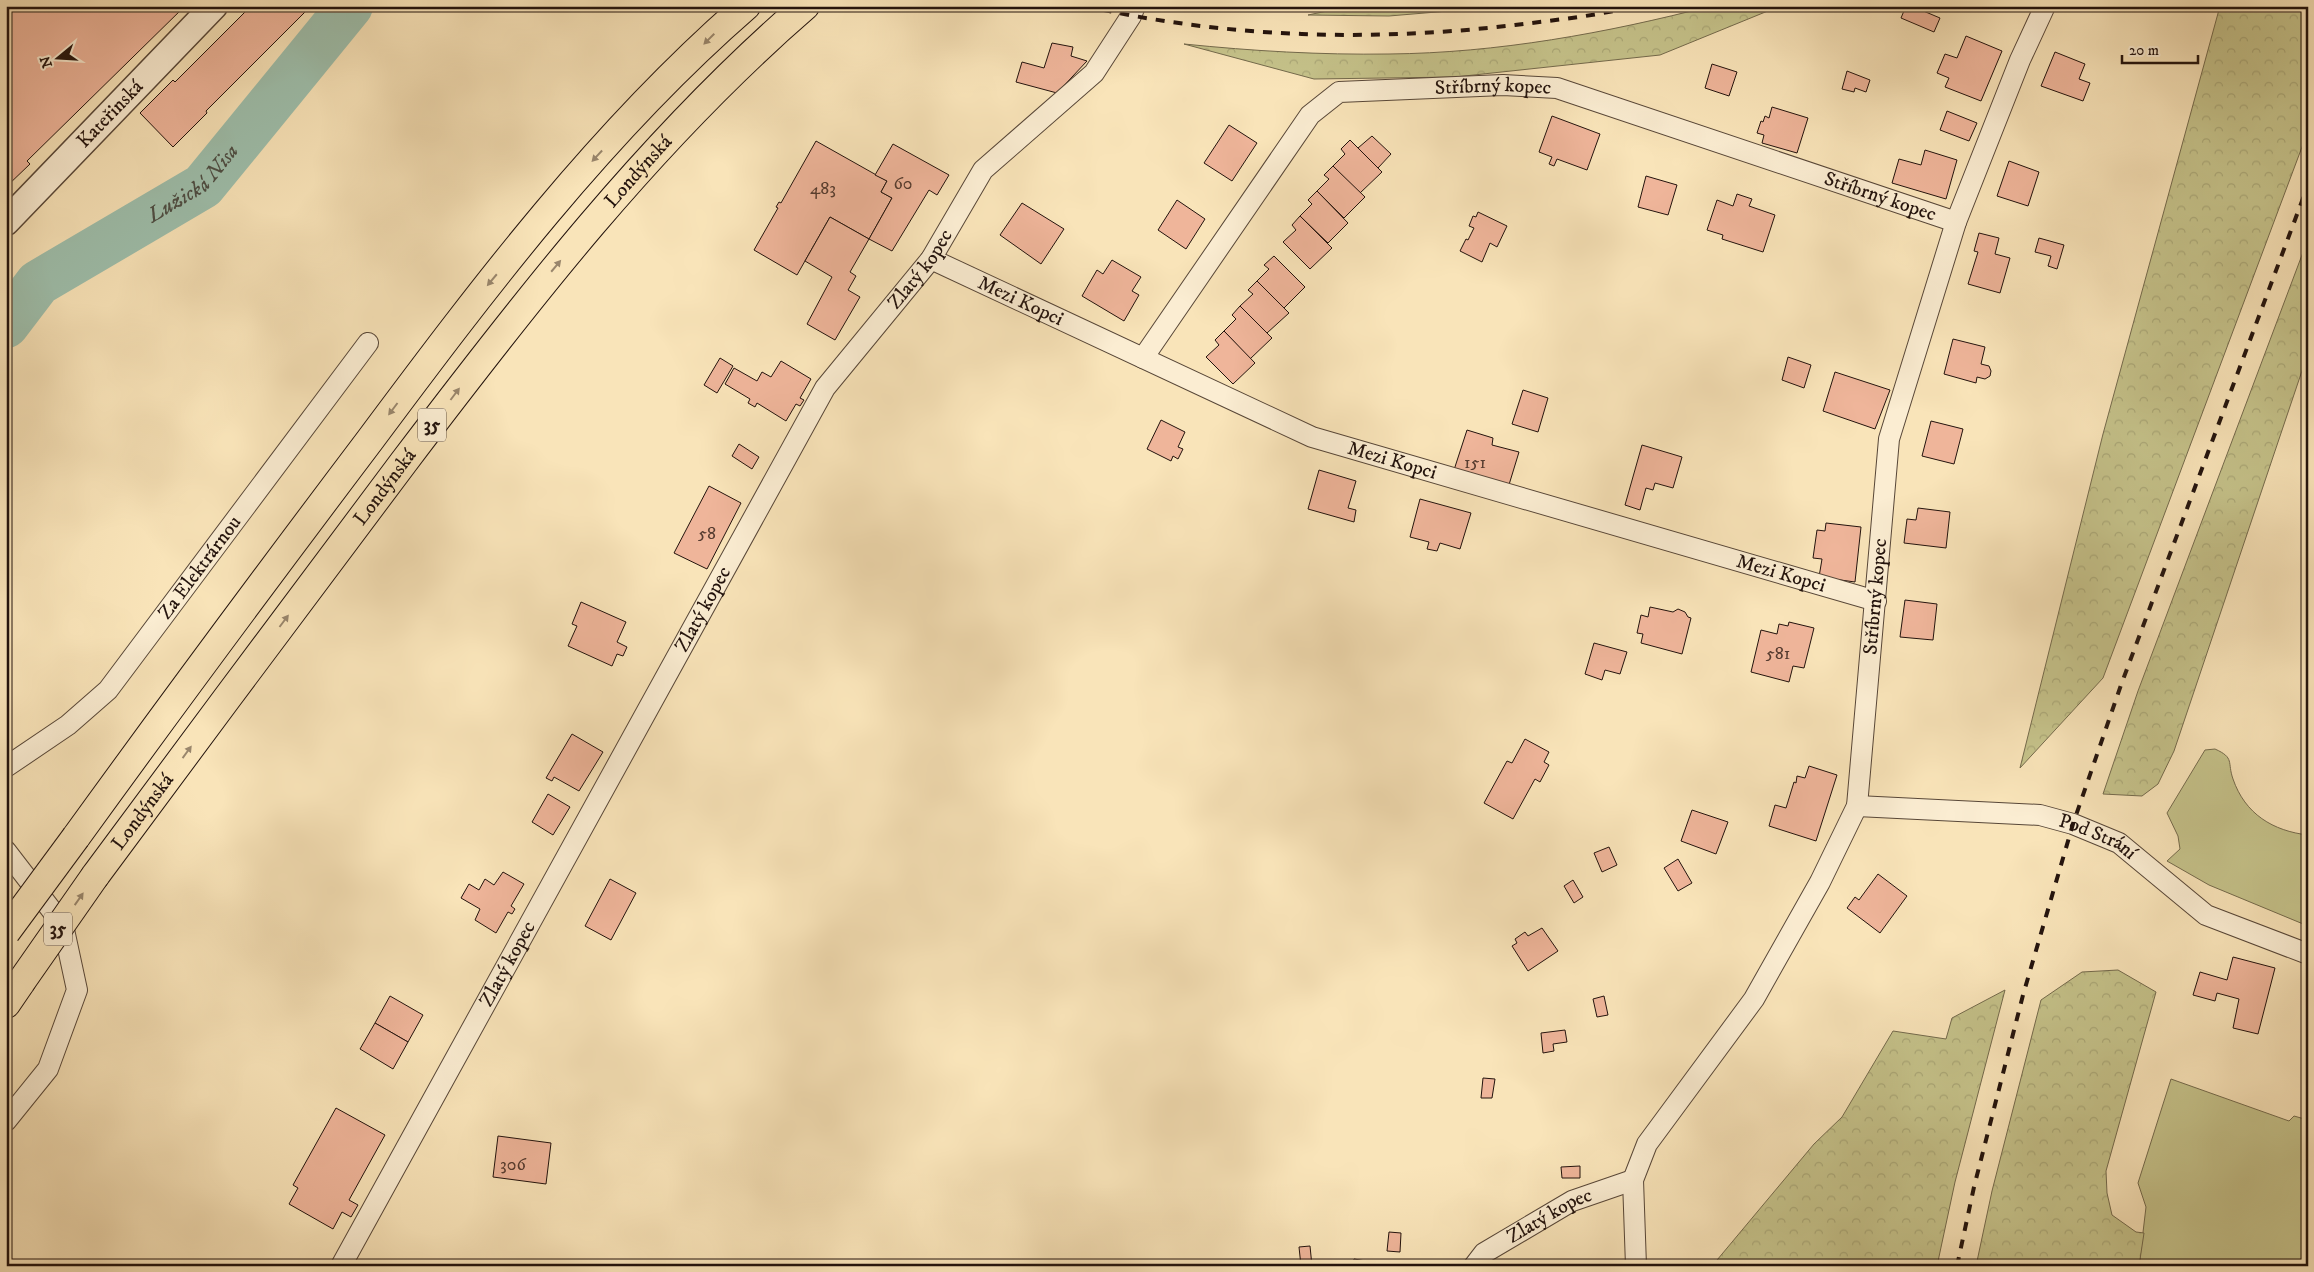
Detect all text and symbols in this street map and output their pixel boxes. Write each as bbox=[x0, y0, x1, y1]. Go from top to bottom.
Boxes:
north arrow bbox=[32, 32, 82, 82]
scale bar bbox=[2122, 32, 2198, 64]
one-way arrow bbox=[704, 33, 716, 45]
text: 20 m bbox=[2129, 41, 2159, 60]
text: N bbox=[36, 53, 57, 70]
street label: Stříbrný kopec bbox=[1434, 72, 1552, 100]
street label: Kateřinská bbox=[71, 74, 149, 153]
street label: Londýnská bbox=[599, 129, 678, 213]
water label: Lužická Nisa bbox=[142, 139, 245, 229]
one-way arrow bbox=[591, 150, 603, 162]
street label: Stříbrný kopec bbox=[1821, 166, 1940, 227]
house number: 60 bbox=[893, 173, 913, 195]
house number: 483 bbox=[810, 178, 836, 200]
street label: Zlatý kopec bbox=[882, 224, 958, 314]
one-way arrow bbox=[550, 261, 562, 273]
street label: Mezi Kopci bbox=[974, 270, 1068, 332]
one-way arrow bbox=[486, 273, 497, 286]
one-way arrow bbox=[450, 388, 461, 401]
one-way arrow bbox=[388, 402, 398, 416]
road number: 35 bbox=[418, 408, 446, 442]
street label: Mezi Kopci bbox=[1345, 435, 1440, 485]
street label: Londýnská bbox=[348, 443, 422, 530]
house number: 151 bbox=[1464, 452, 1486, 474]
street label: Za Elektrárnou bbox=[153, 511, 247, 625]
house number: 58 bbox=[698, 523, 716, 545]
street label: Stříbrný kopec bbox=[1858, 537, 1893, 656]
street label: Mezi Kopci bbox=[1733, 549, 1829, 598]
street label: Zlatý kopec bbox=[669, 562, 737, 656]
one-way arrow bbox=[278, 615, 289, 628]
house number: 581 bbox=[1766, 643, 1790, 665]
one-way arrow bbox=[182, 745, 192, 759]
street label: Londýnská bbox=[106, 768, 180, 855]
street label: Pod Strání bbox=[2056, 808, 2143, 866]
one-way arrow bbox=[74, 892, 84, 906]
road number: 35 bbox=[44, 912, 72, 946]
street label: Zlatý kopec bbox=[474, 916, 541, 1011]
house number: 306 bbox=[500, 1154, 527, 1176]
street label: Zlatý kopec bbox=[1502, 1182, 1596, 1249]

